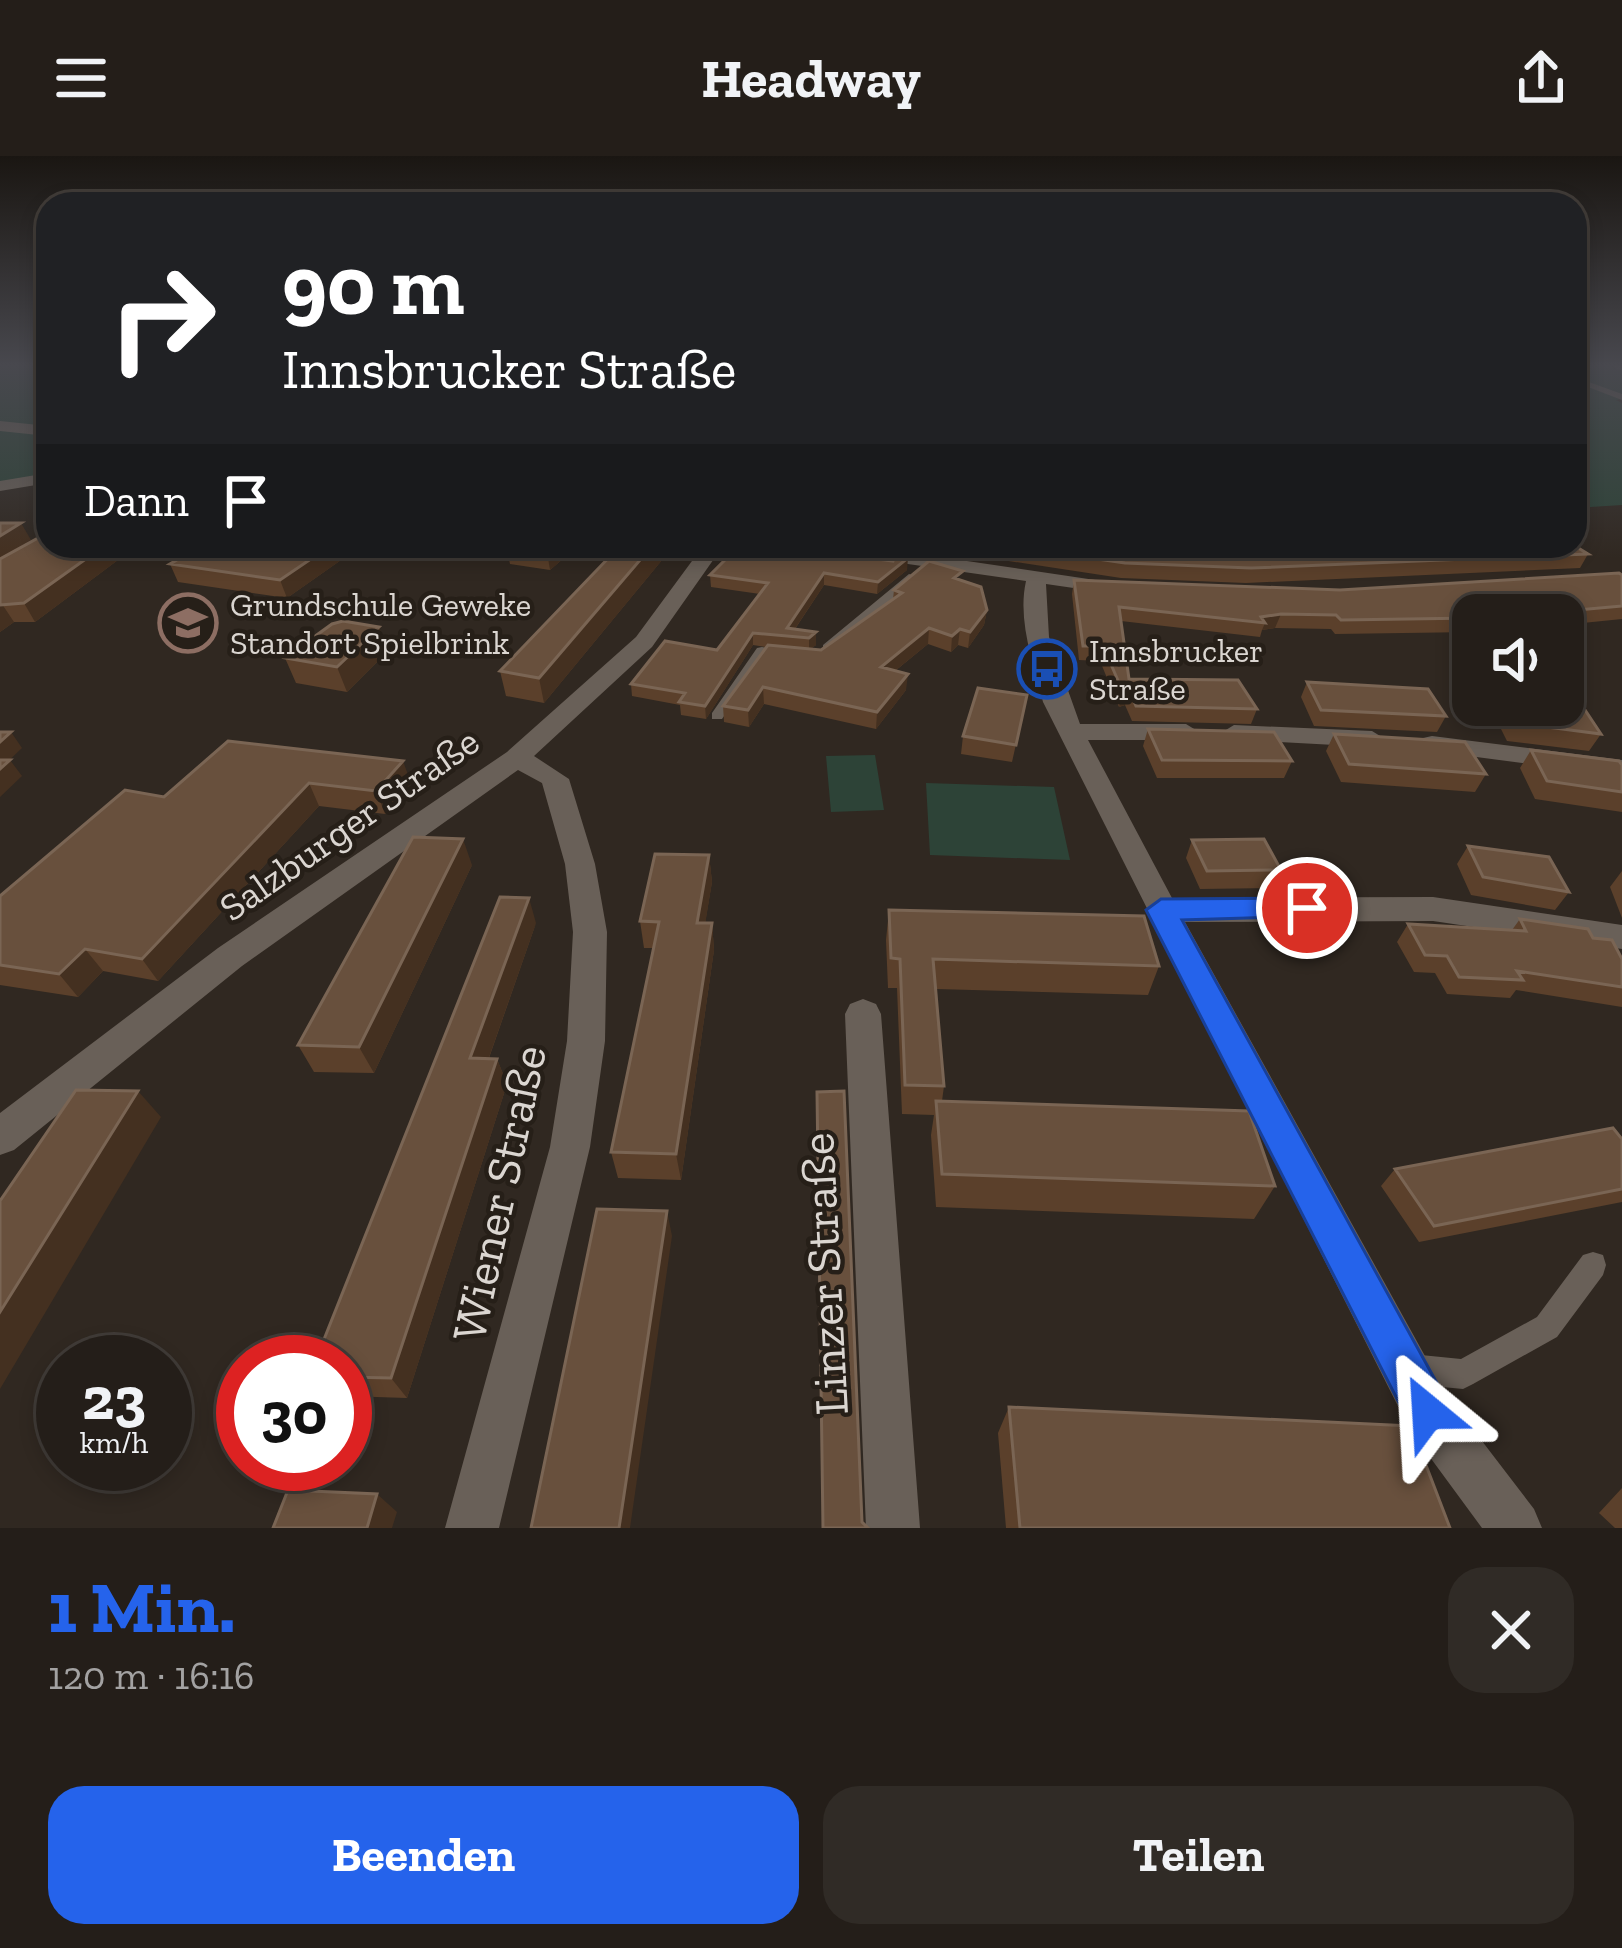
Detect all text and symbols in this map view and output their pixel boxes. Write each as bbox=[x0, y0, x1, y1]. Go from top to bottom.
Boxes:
icon: menu bbox=[48, 45, 114, 111]
icon: share bbox=[1508, 45, 1574, 111]
text: Headway bbox=[701, 46, 921, 111]
text: 90 m bbox=[282, 235, 465, 336]
icon: right bbox=[84, 240, 240, 396]
text: Innsbrucker Straße bbox=[282, 337, 736, 402]
icon: arrive bbox=[213, 468, 279, 534]
text: Dann bbox=[84, 474, 189, 528]
place label: Grundschule Geweke Standort Spielbrink bbox=[230, 585, 531, 662]
school or university icon: Grundschule Geweke Standort Spielbrink bbox=[157, 592, 219, 654]
map controls bbox=[1452, 594, 1584, 726]
button: sound bbox=[1452, 594, 1584, 726]
place label: Innsbrucker Straße bbox=[1089, 631, 1263, 708]
bus stop icon: Innsbrucker Straße bbox=[1016, 638, 1078, 700]
street label: Salzburger Straße bbox=[210, 717, 488, 931]
pin bbox=[1256, 857, 1358, 959]
icon: arrive bbox=[1274, 875, 1340, 941]
street label: Wiener Straße bbox=[440, 1040, 558, 1346]
street label: Linzer Straße bbox=[788, 1131, 860, 1417]
speed limit sign: 30 bbox=[216, 1335, 372, 1491]
position arrow bbox=[1365, 1349, 1491, 1475]
text: 23 bbox=[82, 1362, 146, 1434]
text: km/h bbox=[80, 1425, 148, 1461]
text: 1 Min. bbox=[48, 1564, 236, 1650]
button: close bbox=[1448, 1567, 1574, 1693]
text: 120 m · 16:16 bbox=[48, 1652, 255, 1699]
button: Beenden bbox=[48, 1786, 799, 1924]
button: Teilen bbox=[823, 1786, 1574, 1924]

